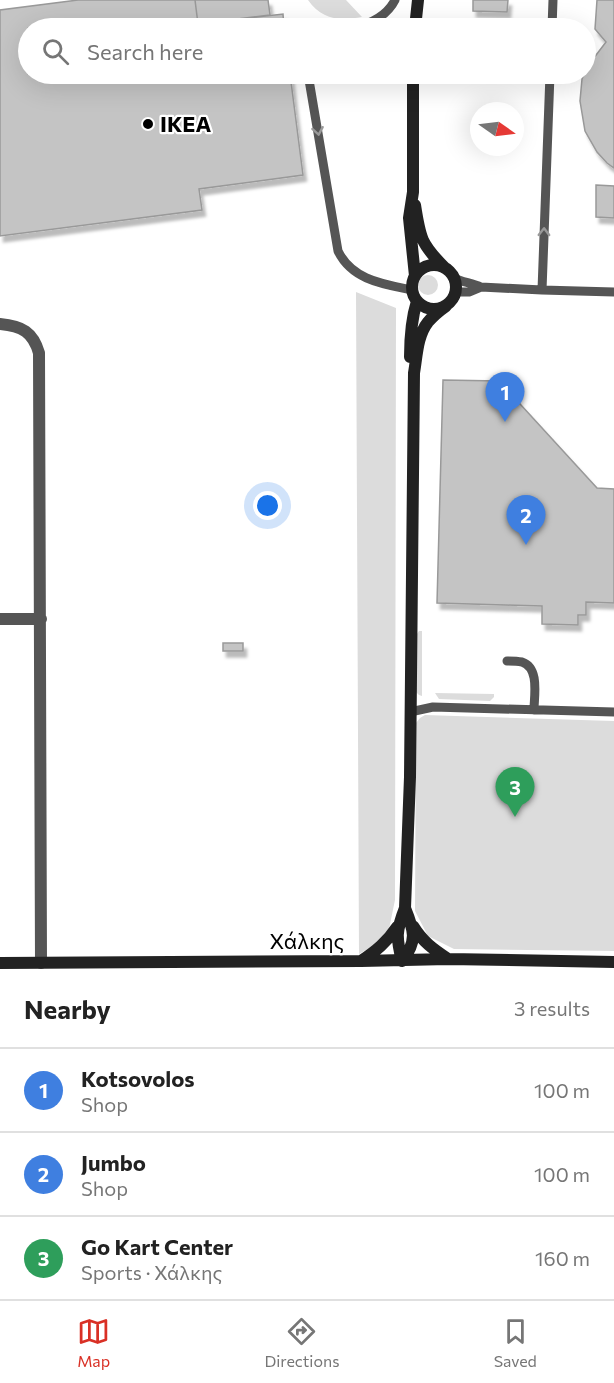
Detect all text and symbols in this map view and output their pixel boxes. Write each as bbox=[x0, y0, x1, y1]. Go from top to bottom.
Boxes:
search box bbox=[18, 18, 596, 84]
icon: search bbox=[39, 35, 72, 68]
text: Search here bbox=[87, 38, 203, 65]
north arrow bbox=[470, 102, 524, 156]
place label: IKEA bbox=[160, 110, 211, 137]
marker: IKEA bbox=[141, 117, 155, 131]
one-way arrow bbox=[311, 126, 324, 136]
one-way arrow bbox=[538, 227, 550, 236]
pin: 1 bbox=[486, 372, 524, 422]
your location bbox=[253, 491, 282, 520]
pin: 2 bbox=[506, 496, 546, 545]
pin: 3 bbox=[496, 768, 534, 817]
street label: Χάλκης bbox=[270, 927, 344, 954]
text: Nearby bbox=[24, 993, 111, 1024]
text: 3 results bbox=[514, 996, 590, 1020]
text: Kotsovolos bbox=[81, 1065, 195, 1092]
text: 1 bbox=[39, 1078, 48, 1102]
text: 100 m bbox=[534, 1078, 590, 1102]
text: Shop bbox=[81, 1092, 128, 1116]
text: Jumbo bbox=[81, 1149, 146, 1176]
text: 2 bbox=[38, 1162, 49, 1186]
text: 100 m bbox=[534, 1162, 590, 1186]
text: Shop bbox=[81, 1176, 128, 1200]
text: Go Kart Center bbox=[81, 1233, 233, 1260]
text: 3 bbox=[38, 1246, 49, 1270]
text: 160 m bbox=[535, 1246, 590, 1270]
text: Sports · Χάλκης bbox=[81, 1260, 222, 1284]
tab: Map bbox=[77, 1315, 110, 1370]
tab: Directions bbox=[264, 1315, 339, 1370]
tab: Saved bbox=[494, 1315, 537, 1370]

